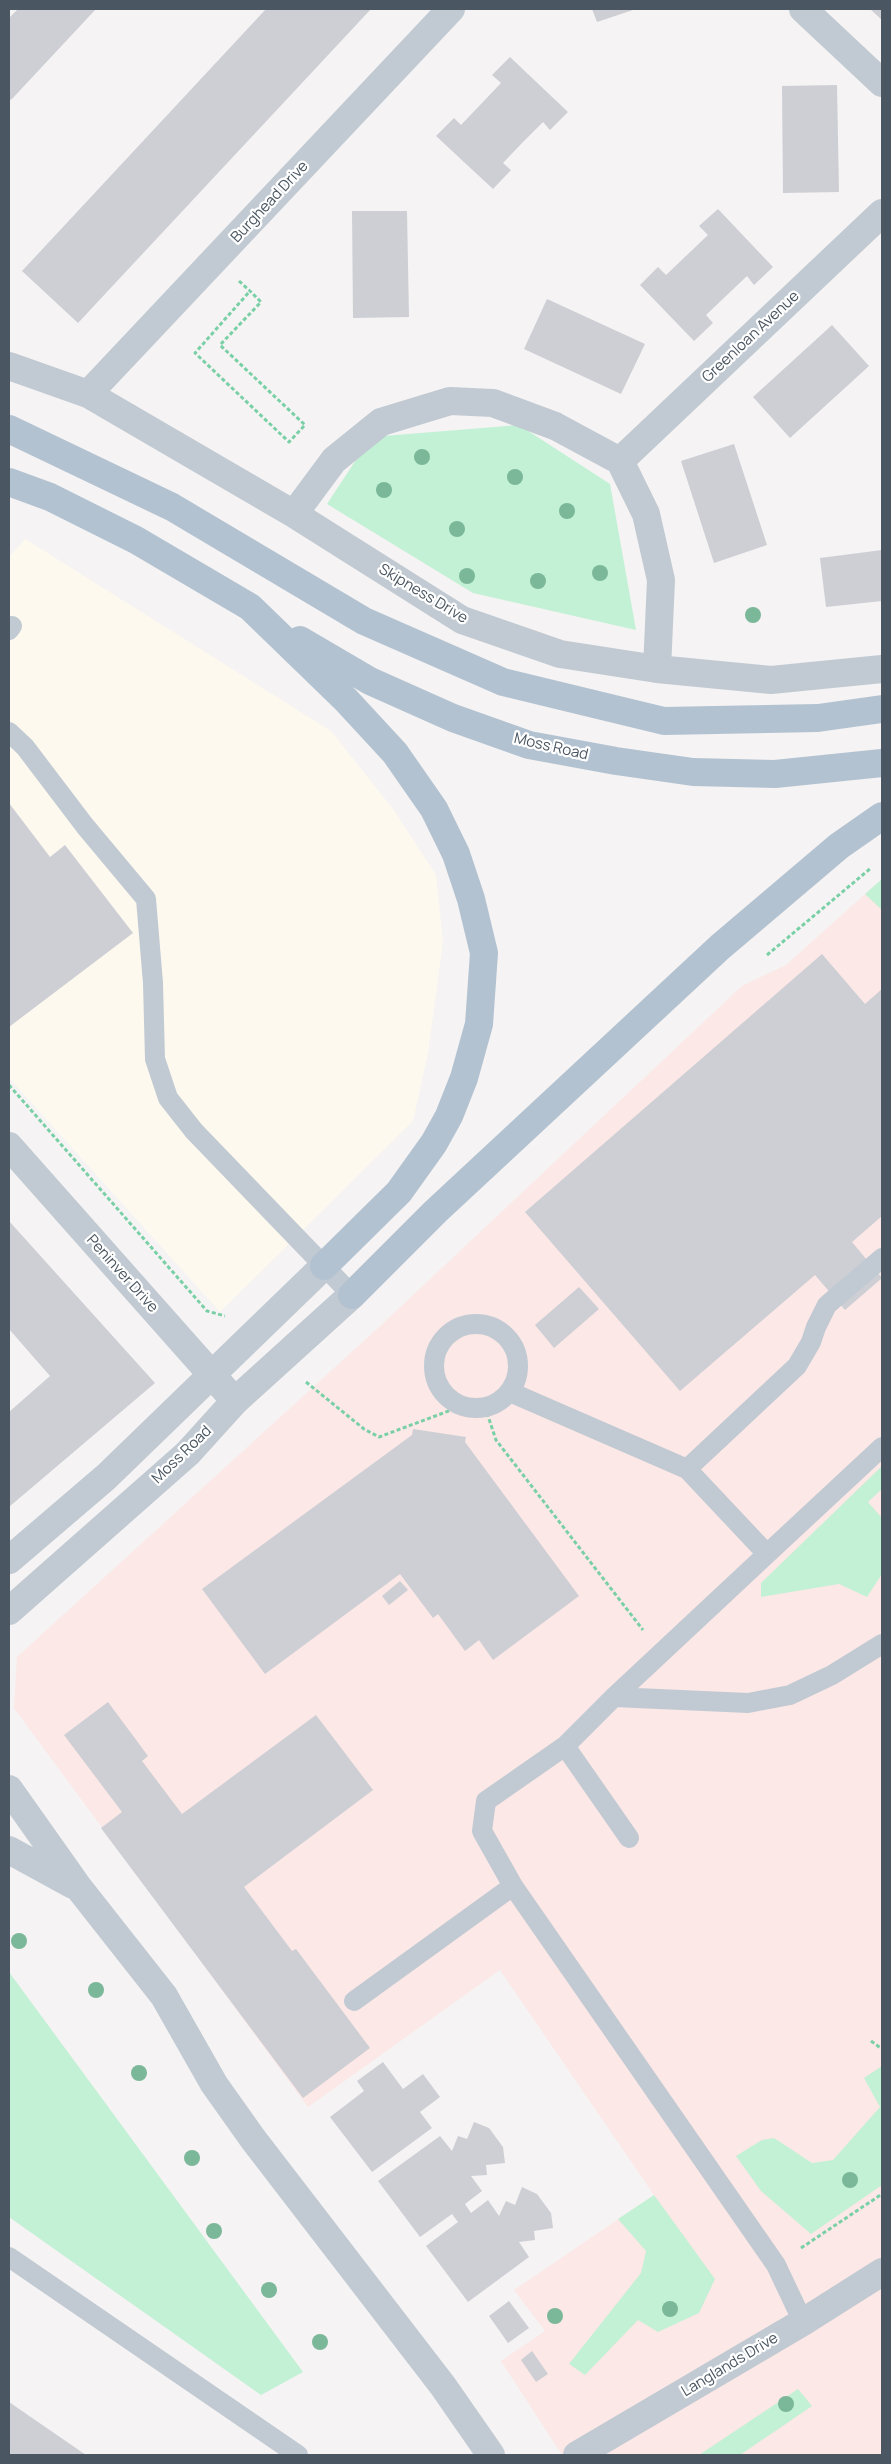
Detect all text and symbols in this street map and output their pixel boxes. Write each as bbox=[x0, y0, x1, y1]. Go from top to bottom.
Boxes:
street label: Burghead Drive bbox=[228, 157, 312, 247]
street label: Greenloan Avenue bbox=[699, 287, 803, 387]
street label: Skipness Drive bbox=[375, 560, 471, 628]
street label: Moss Road bbox=[512, 730, 590, 764]
street label: Peninver Drive bbox=[82, 1231, 162, 1317]
street label: Moss Road bbox=[149, 1422, 215, 1488]
street label: Langlands Drive bbox=[679, 2329, 781, 2401]

